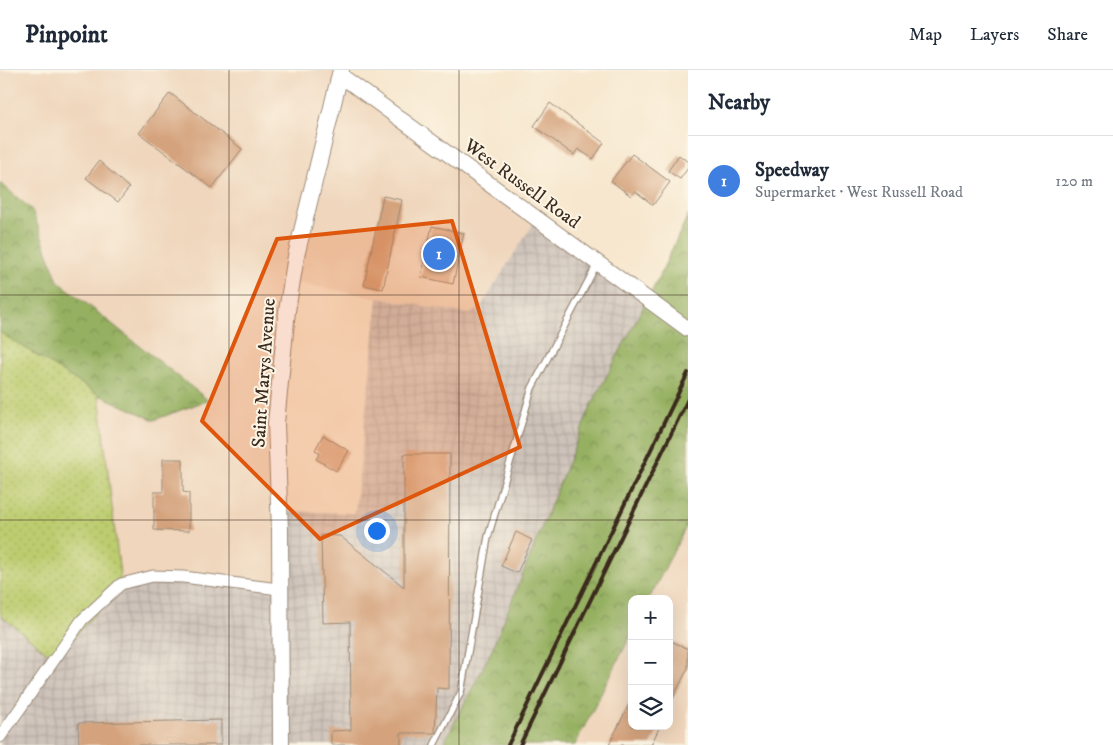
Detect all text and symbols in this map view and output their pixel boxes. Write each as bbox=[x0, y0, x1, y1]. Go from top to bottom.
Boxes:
text: Pinpoint bbox=[25, 20, 108, 50]
text: Map bbox=[909, 24, 942, 46]
text: Layers bbox=[970, 24, 1019, 46]
text: Share bbox=[1047, 24, 1088, 46]
text: Nearby bbox=[708, 90, 770, 116]
street label: West Russell Road bbox=[459, 134, 585, 234]
text: Speedway bbox=[755, 159, 829, 182]
text: 1 bbox=[721, 171, 727, 191]
text: 120 m bbox=[1055, 171, 1093, 191]
text: Supermarket · West Russell Road bbox=[755, 182, 963, 202]
pin: 1 bbox=[423, 235, 455, 273]
street label: Saint Marys Avenue bbox=[247, 297, 281, 448]
your location bbox=[364, 518, 390, 544]
map controls bbox=[628, 595, 673, 730]
button: + bbox=[628, 595, 673, 640]
button: − bbox=[628, 640, 673, 685]
button: layers bbox=[628, 685, 673, 730]

